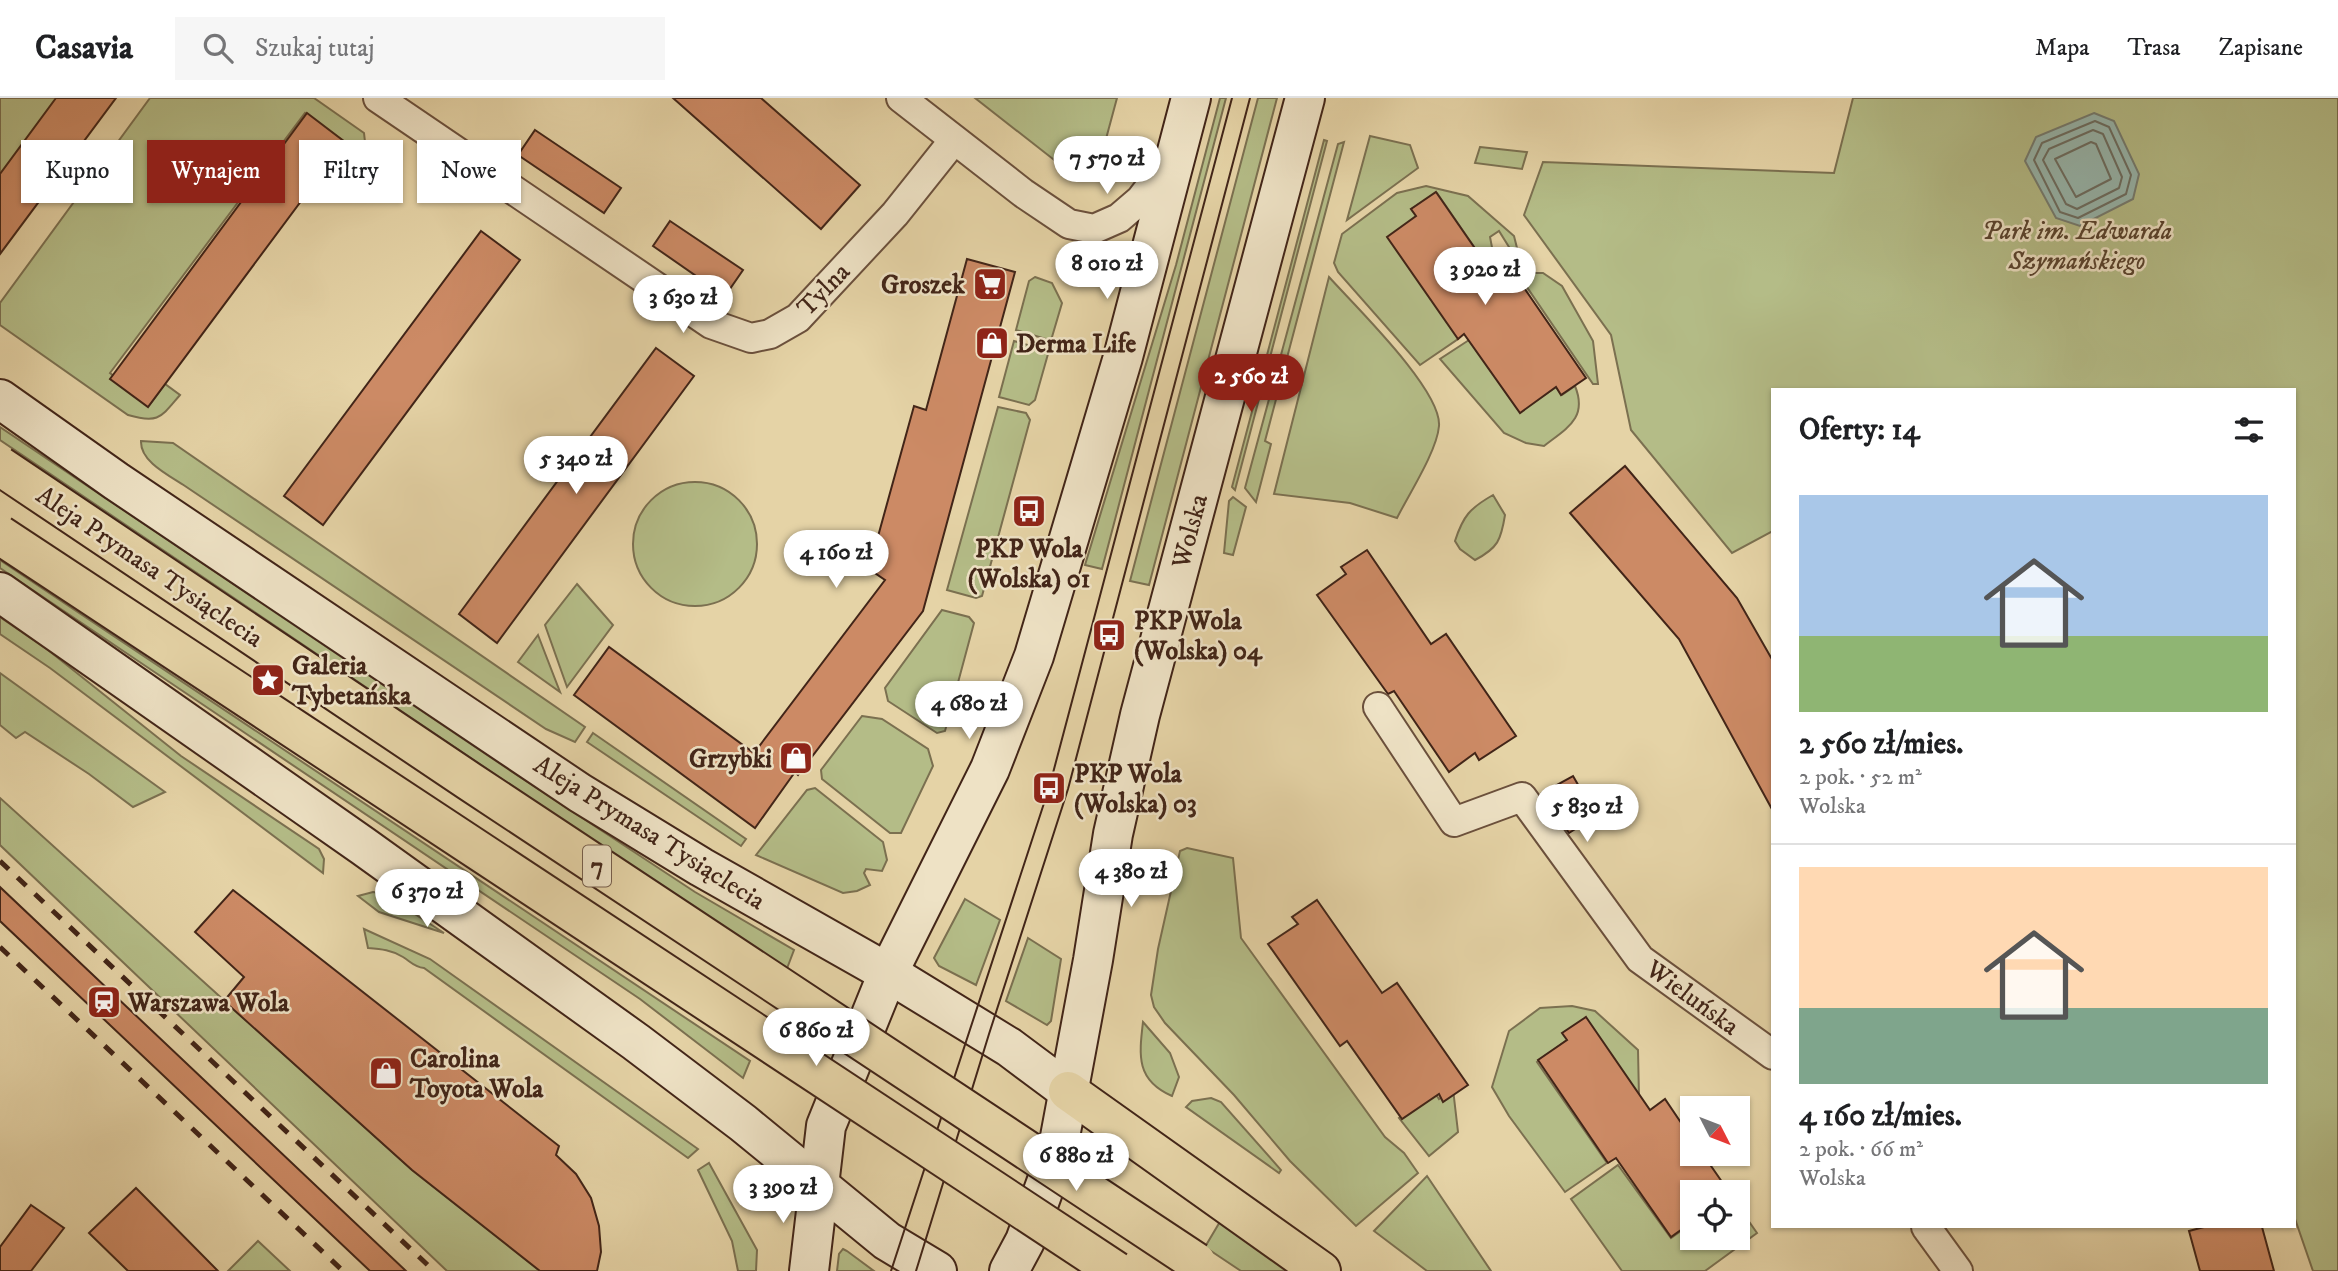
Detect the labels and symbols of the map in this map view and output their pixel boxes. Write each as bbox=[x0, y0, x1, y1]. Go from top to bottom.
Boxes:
pin: 7 570 zł bbox=[1035, 136, 1179, 196]
park label: Park im. Edwarda Szymańskiego bbox=[1982, 215, 2172, 278]
pin: 8 010 zł bbox=[1035, 242, 1179, 301]
pin: 3 920 zł bbox=[1413, 248, 1557, 307]
street label: Tylna bbox=[790, 256, 858, 324]
supermarket icon: Groszek bbox=[971, 265, 1009, 303]
place label: Groszek bbox=[881, 269, 966, 302]
pin: 3 630 zł bbox=[611, 275, 755, 335]
shop icon: Derma Life bbox=[973, 324, 1011, 362]
place label: Derma Life bbox=[1016, 328, 1137, 361]
pin: 2 560 zł bbox=[1179, 354, 1323, 414]
pin: 5 340 zł bbox=[504, 436, 648, 496]
street label: Aleja Prymasa Tysiąclecia bbox=[29, 479, 269, 656]
street label: Wolska bbox=[1164, 491, 1216, 573]
bus stop icon: PKP Wola (Wolska) 01 bbox=[1010, 492, 1048, 530]
pin: 4 160 zł bbox=[764, 531, 908, 590]
place label: PKP Wola (Wolska) 01 bbox=[968, 533, 1090, 596]
place label: PKP Wola (Wolska) 04 bbox=[1134, 605, 1263, 668]
bus stop icon: PKP Wola (Wolska) 04 bbox=[1090, 616, 1128, 654]
place label: Galeria Tybetańska bbox=[291, 650, 412, 713]
place icon: Galeria Tybetańska bbox=[249, 661, 287, 699]
pin: 4 680 zł bbox=[897, 682, 1041, 741]
shop icon: Grzybki bbox=[777, 739, 815, 777]
place label: Grzybki bbox=[689, 743, 772, 776]
street label: Aleja Prymasa Tysiąclecia bbox=[527, 749, 771, 918]
place label: PKP Wola (Wolska) 03 bbox=[1074, 758, 1197, 821]
bus stop icon: PKP Wola (Wolska) 03 bbox=[1030, 769, 1068, 807]
pin: 5 830 zł bbox=[1515, 784, 1659, 844]
road number: 7 bbox=[583, 846, 611, 886]
pin: 4 380 zł bbox=[1059, 850, 1203, 909]
pin: 6 370 zł bbox=[355, 870, 499, 929]
street label: Wieluńska bbox=[1638, 953, 1745, 1043]
station icon: Warszawa Wola bbox=[85, 983, 123, 1021]
place label: Warszawa Wola bbox=[127, 987, 290, 1020]
pin: 6 860 zł bbox=[744, 1009, 888, 1068]
place label: Carolina Toyota Wola bbox=[409, 1043, 544, 1106]
shop icon: Carolina Toyota Wola bbox=[367, 1054, 405, 1092]
north arrow bbox=[1680, 1096, 1750, 1166]
pin: 6 880 zł bbox=[1004, 1134, 1148, 1193]
pin: 3 390 zł bbox=[711, 1166, 855, 1225]

